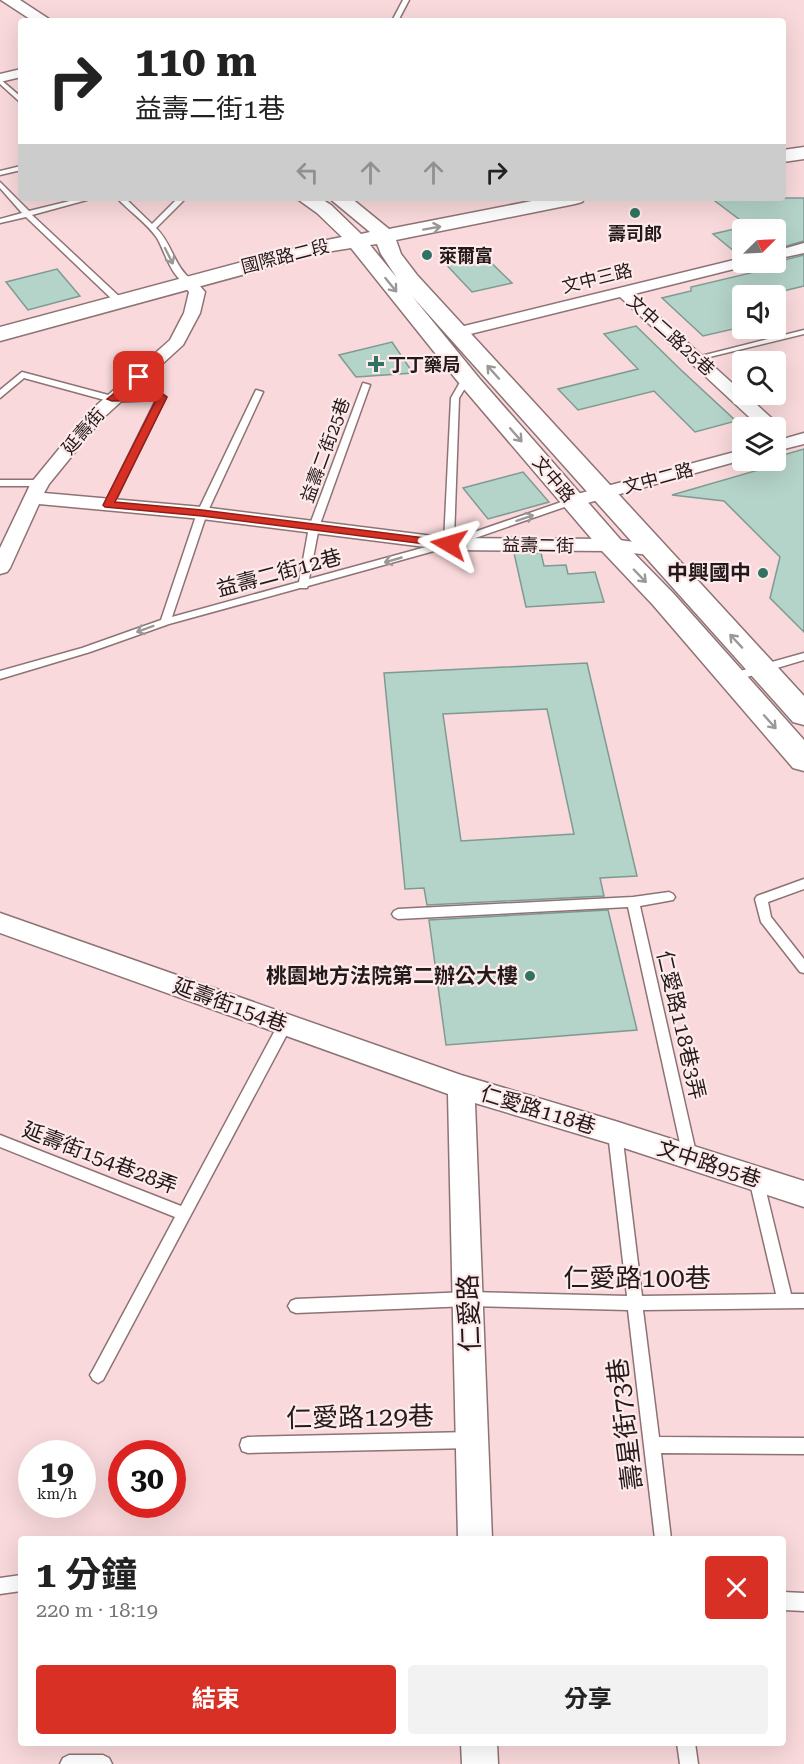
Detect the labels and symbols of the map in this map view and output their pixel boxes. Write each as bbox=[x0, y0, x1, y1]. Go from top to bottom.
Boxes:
marker: 壽司郎 bbox=[628, 206, 642, 220]
north arrow bbox=[732, 219, 786, 273]
one-way arrow bbox=[422, 223, 442, 234]
place label: 壽司郎 bbox=[608, 223, 662, 244]
street label: 國際路二段 bbox=[239, 235, 331, 277]
place label: 萊爾富 bbox=[439, 245, 493, 266]
one-way arrow bbox=[164, 246, 176, 264]
marker: 萊爾富 bbox=[420, 248, 434, 262]
street label: 文中三路 bbox=[560, 259, 634, 297]
one-way arrow bbox=[384, 277, 397, 293]
street label: 文中二路25巷 bbox=[623, 290, 719, 380]
pin bbox=[113, 351, 164, 402]
place label: 丁丁藥局 bbox=[388, 354, 460, 375]
marker: 丁丁藥局 bbox=[369, 357, 383, 371]
one-way arrow bbox=[486, 364, 500, 379]
street label: 益壽二街25巷 bbox=[296, 395, 354, 505]
street label: 延壽街 bbox=[57, 404, 109, 458]
one-way arrow bbox=[509, 427, 523, 442]
street label: 文中路 bbox=[529, 452, 579, 506]
street label: 文中二路 bbox=[621, 459, 695, 497]
position arrow bbox=[417, 512, 481, 576]
one-way arrow bbox=[515, 512, 534, 523]
street label: 益壽二街 bbox=[502, 534, 574, 556]
street label: 益壽二街12巷 bbox=[214, 545, 344, 601]
one-way arrow bbox=[384, 555, 403, 566]
place label: 中興國中 bbox=[667, 561, 751, 585]
marker: 中興國中 bbox=[756, 566, 770, 580]
one-way arrow bbox=[633, 568, 647, 583]
one-way arrow bbox=[136, 625, 155, 636]
one-way arrow bbox=[729, 634, 743, 649]
one-way arrow bbox=[763, 714, 777, 729]
street label: 仁愛路118巷3弄 bbox=[652, 948, 710, 1102]
place label: 桃園地方法院第二辦公大樓 bbox=[266, 964, 518, 988]
marker: 桃園地方法院第二辦公大樓 bbox=[523, 969, 537, 983]
street label: 延壽街154巷 bbox=[170, 973, 290, 1037]
street label: 仁愛路118巷 bbox=[477, 1081, 599, 1139]
street label: 延壽街154巷28弄 bbox=[19, 1117, 181, 1199]
street label: 文中路95巷 bbox=[654, 1136, 764, 1192]
street label: 仁愛路100巷 bbox=[563, 1263, 711, 1293]
street label: 仁愛路 bbox=[453, 1273, 485, 1353]
street label: 壽星街73巷 bbox=[602, 1356, 648, 1492]
street label: 仁愛路129巷 bbox=[286, 1401, 434, 1433]
speed limit sign: 30 bbox=[108, 1440, 186, 1518]

